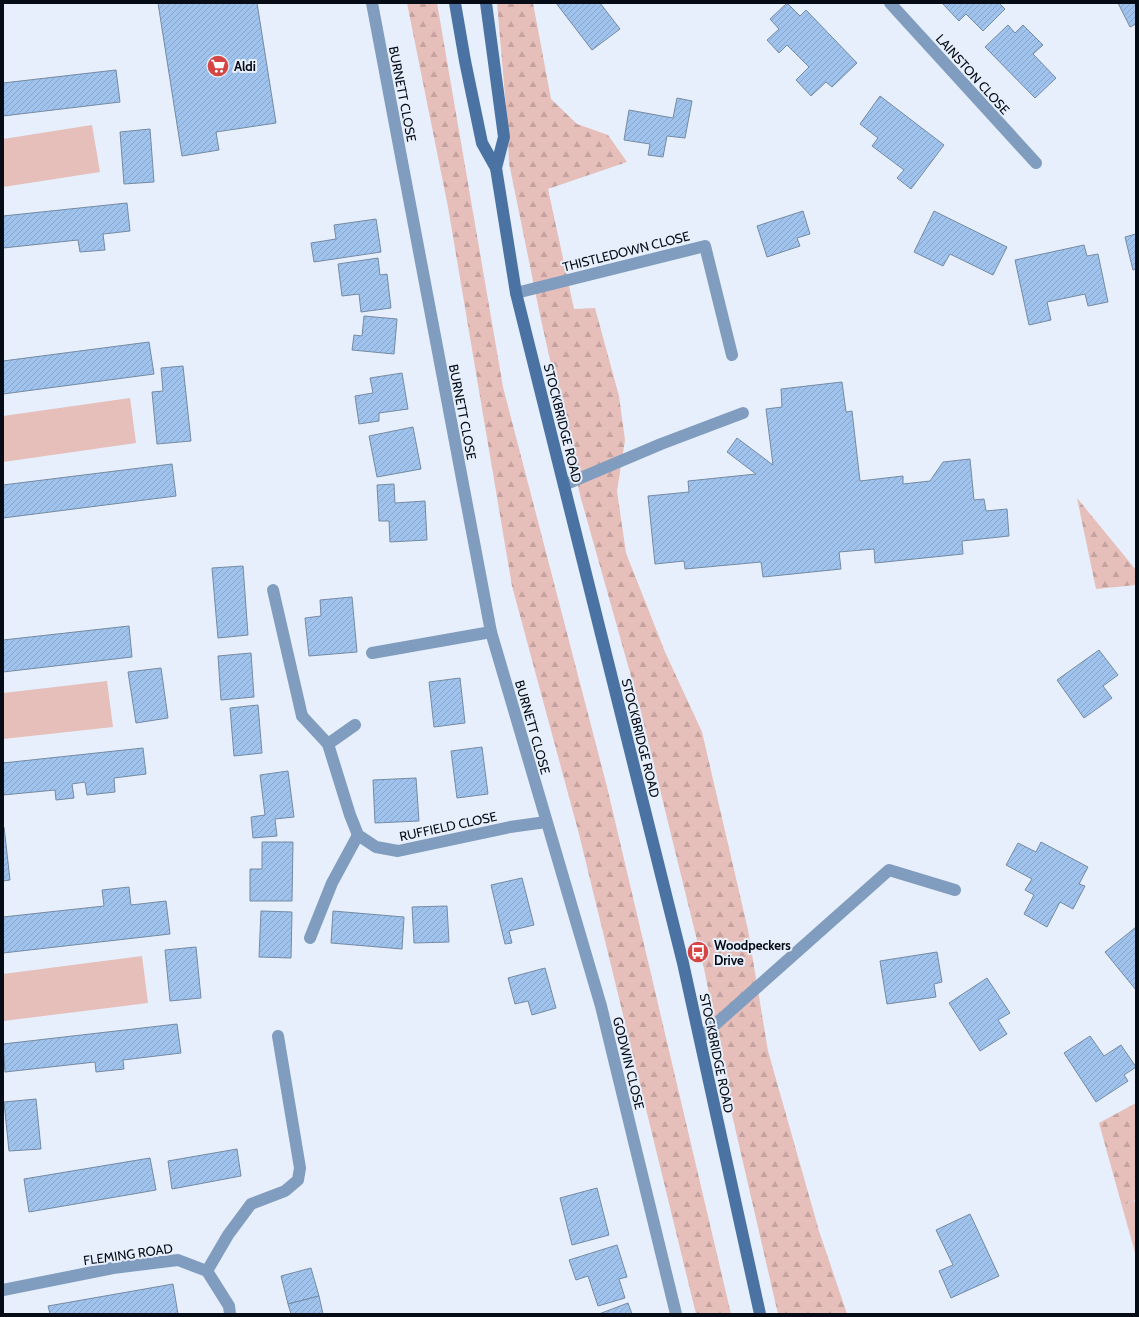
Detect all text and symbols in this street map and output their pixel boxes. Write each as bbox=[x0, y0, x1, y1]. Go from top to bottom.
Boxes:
street label: LAINSTON CLOSE bbox=[933, 31, 1013, 117]
street label: BURNETT CLOSE bbox=[386, 45, 420, 143]
supermarket icon: Aldi bbox=[205, 53, 231, 79]
place label: Aldi bbox=[234, 58, 256, 74]
street label: THISTLEDOWN CLOSE bbox=[561, 227, 691, 275]
street label: STOCKBRIDGE ROAD bbox=[540, 362, 586, 484]
street label: BURNETT CLOSE bbox=[446, 363, 480, 461]
street label: STOCKBRIDGE ROAD bbox=[618, 677, 664, 799]
street label: BURNETT CLOSE bbox=[512, 678, 554, 776]
street label: RUFFIELD CLOSE bbox=[398, 808, 498, 844]
place label: Woodpeckers Drive bbox=[714, 937, 791, 968]
bus stop icon: Woodpeckers Drive bbox=[685, 939, 711, 965]
street label: STOCKBRIDGE ROAD bbox=[696, 992, 738, 1114]
street label: GODWIN CLOSE bbox=[610, 1015, 648, 1111]
street label: FLEMING ROAD bbox=[82, 1240, 174, 1268]

